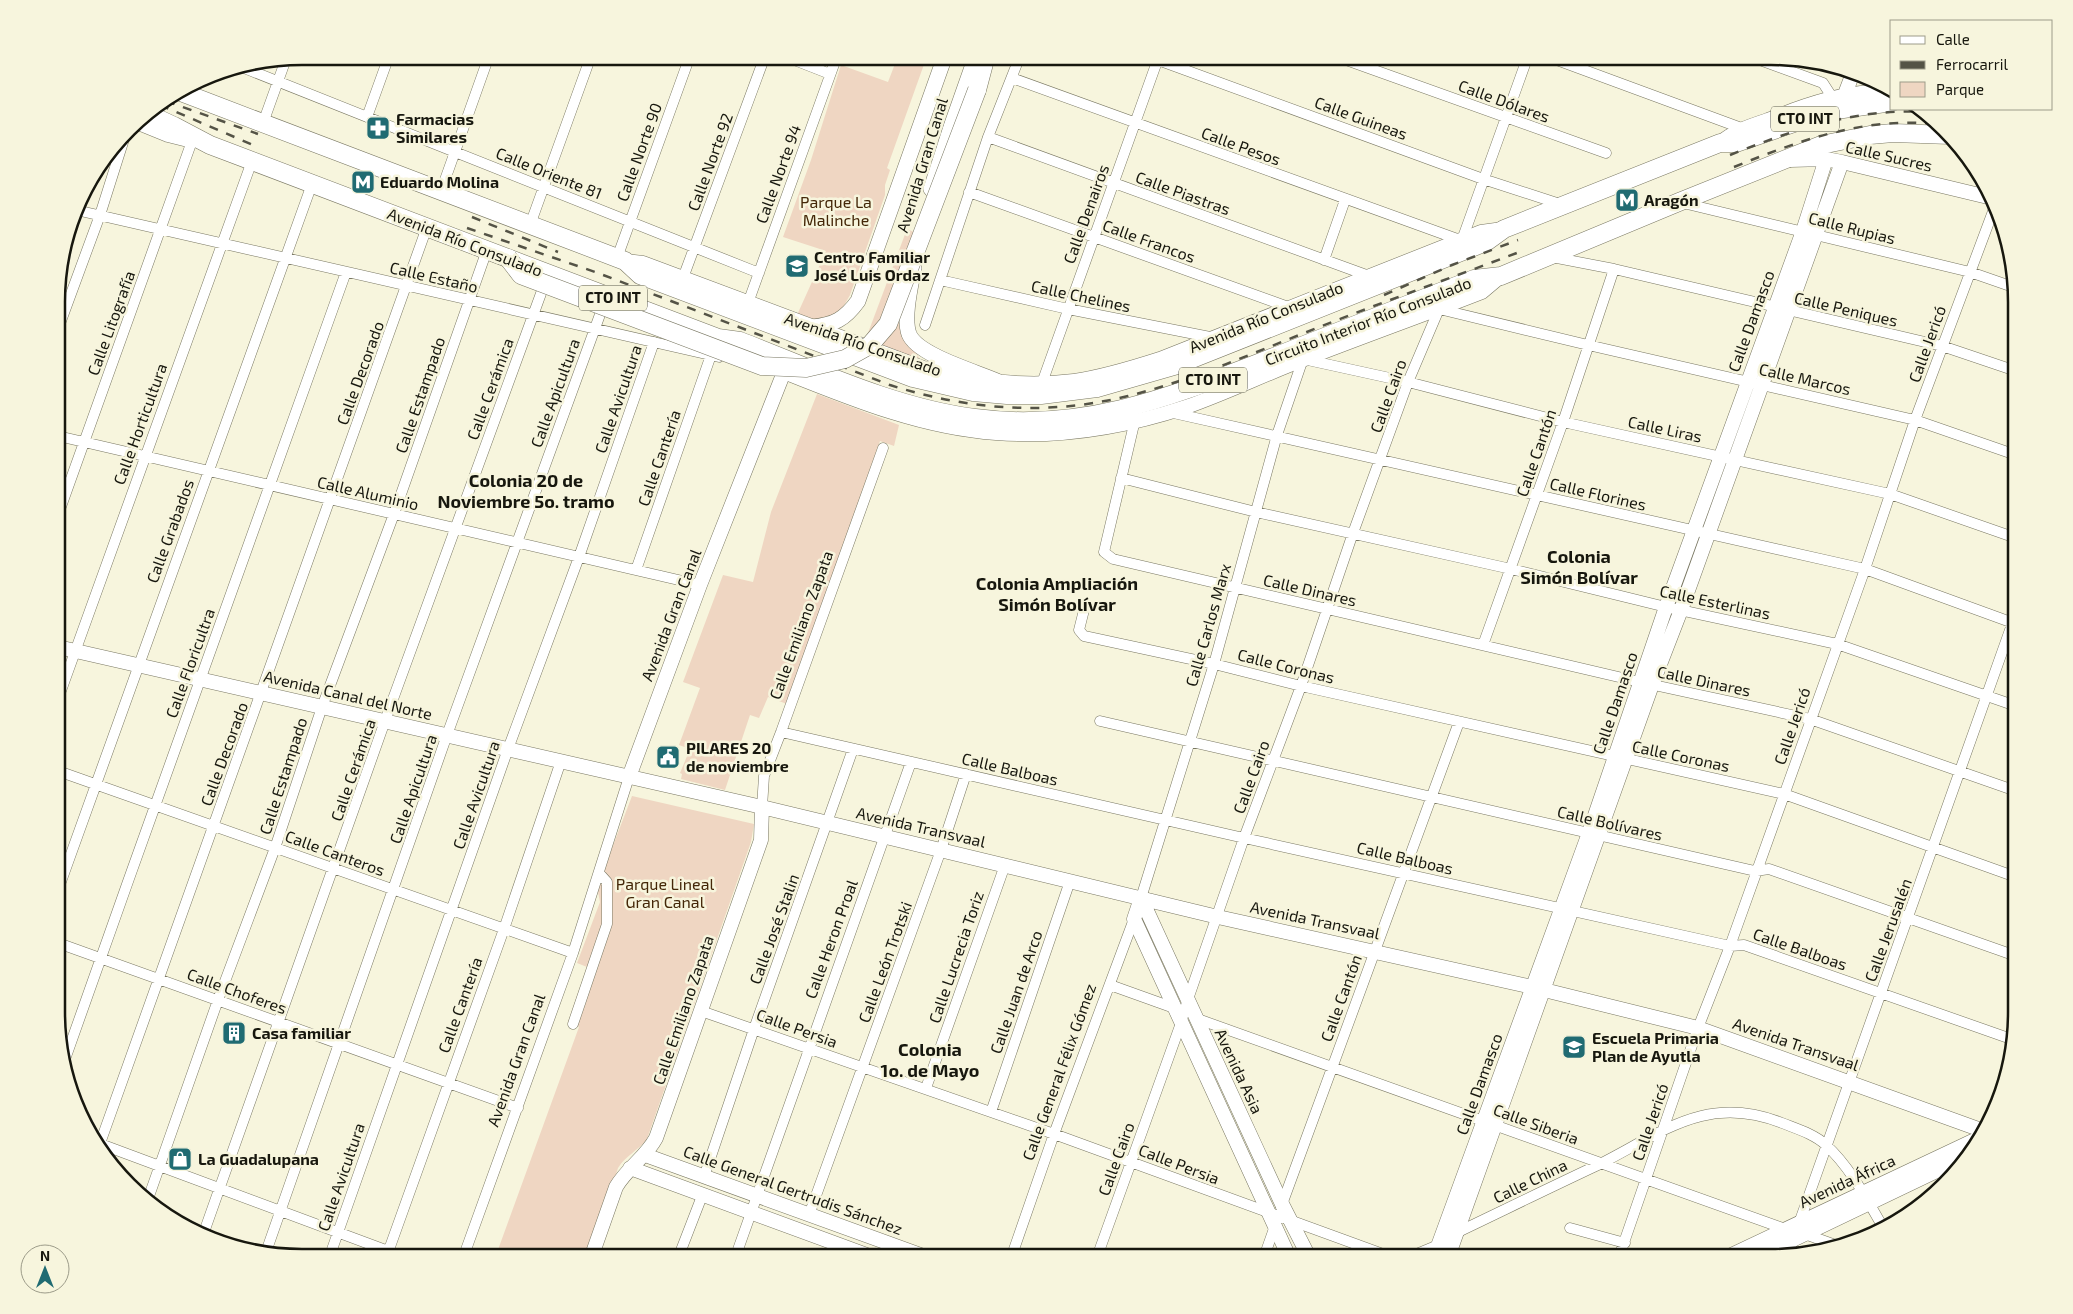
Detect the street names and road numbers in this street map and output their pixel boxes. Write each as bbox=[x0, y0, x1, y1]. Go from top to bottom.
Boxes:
street label: Calle Dólares bbox=[1456, 75, 1552, 126]
street label: Calle Guineas bbox=[1312, 92, 1410, 143]
street label: Avenida Gran Canal bbox=[892, 95, 951, 235]
street label: Calle Norte 90 bbox=[612, 100, 665, 204]
road number: CTO INT bbox=[1771, 106, 1839, 132]
street label: Calle Norte 92 bbox=[683, 110, 736, 213]
street label: Calle Norte 94 bbox=[751, 122, 804, 226]
street label: Calle Pesos bbox=[1199, 122, 1283, 169]
street label: Calle Sucres bbox=[1844, 136, 1934, 175]
street label: Calle Oriente 81 bbox=[493, 143, 605, 202]
street label: Calle Denairos bbox=[1059, 162, 1112, 266]
street label: Calle Piastras bbox=[1133, 167, 1233, 218]
street label: Avenida Río Consulado bbox=[385, 203, 545, 280]
street label: Calle Rupias bbox=[1807, 208, 1897, 247]
street label: Calle Francos bbox=[1100, 215, 1198, 266]
street label: Calle Estaño bbox=[388, 257, 480, 296]
street label: Calle Damasco bbox=[1723, 267, 1778, 374]
street label: Calle Litografía bbox=[83, 268, 138, 378]
street label: Circuito Interior Río Consulado bbox=[1262, 272, 1474, 369]
street label: Calle Chelines bbox=[1030, 276, 1133, 315]
street label: Avenida Río Consulado bbox=[1186, 277, 1346, 356]
road number: CTO INT bbox=[579, 286, 647, 310]
street label: Calle Peniques bbox=[1792, 287, 1900, 330]
street label: Calle Jericó bbox=[1904, 303, 1949, 385]
street label: Avenida Río Consulado bbox=[782, 308, 944, 379]
street label: Calle Decorado bbox=[332, 318, 387, 427]
street label: Calle Estampado bbox=[391, 334, 448, 456]
street label: Calle Cerámica bbox=[462, 335, 517, 442]
street label: Calle Apicultura bbox=[526, 336, 583, 450]
street label: Calle Avicultura bbox=[590, 342, 645, 455]
street label: Calle Cairo bbox=[1365, 357, 1410, 435]
street label: Calle Marcos bbox=[1757, 359, 1853, 398]
street label: Calle Horticultura bbox=[109, 361, 170, 487]
road number: CTO INT bbox=[1179, 368, 1247, 392]
street label: Calle Cantería bbox=[633, 407, 684, 509]
street label: Calle Cantón bbox=[1512, 407, 1559, 499]
street label: Calle Liras bbox=[1626, 411, 1704, 446]
street label: Calle Aluminio bbox=[316, 472, 421, 513]
street label: Calle Florines bbox=[1548, 473, 1648, 514]
street label: Calle Grabados bbox=[142, 476, 197, 585]
street label: Avenida Gran Canal bbox=[637, 546, 705, 684]
street label: Calle Emiliano Zapata bbox=[765, 548, 836, 702]
street label: Calle Carlos Marx bbox=[1181, 561, 1234, 689]
street label: Calle Dinares bbox=[1262, 570, 1359, 609]
street label: Calle Esterlinas bbox=[1658, 581, 1772, 623]
street label: Calle Floricultra bbox=[161, 605, 218, 720]
street label: Calle Coronas bbox=[1236, 644, 1337, 687]
street label: Calle Damasco bbox=[1588, 649, 1641, 756]
street label: Calle Dinares bbox=[1656, 661, 1753, 700]
street label: Avenida Canal del Norte bbox=[262, 666, 434, 723]
street label: Calle Jericó bbox=[1769, 685, 1814, 767]
street label: Calle Decorado bbox=[196, 699, 251, 808]
street label: Calle Estampado bbox=[255, 715, 310, 837]
street label: Calle Cerámica bbox=[326, 716, 379, 824]
street label: Calle Apicultura bbox=[385, 732, 440, 846]
street label: Calle Coronas bbox=[1631, 736, 1732, 775]
street label: Calle Avicultura bbox=[448, 738, 503, 851]
street label: Calle Cairo bbox=[1228, 738, 1273, 816]
street label: Calle Balboas bbox=[960, 748, 1060, 789]
street label: Calle Bolívares bbox=[1556, 801, 1665, 844]
street label: Avenida Transvaal bbox=[855, 802, 988, 851]
street label: Calle Canteros bbox=[283, 826, 388, 879]
street label: Calle Balboas bbox=[1355, 837, 1455, 878]
street label: Calle José Stalin bbox=[745, 871, 802, 987]
street label: Calle Heron Proal bbox=[800, 876, 861, 1001]
street label: Calle Jerusalén bbox=[1860, 876, 1915, 984]
street label: Calle Lucrecia Toriz bbox=[924, 888, 987, 1025]
street label: Avenida Transvaal bbox=[1249, 896, 1382, 943]
street label: Calle León Trotski bbox=[854, 899, 915, 1025]
street label: Calle Balboas bbox=[1751, 924, 1850, 973]
street label: Calle Juan de Arco bbox=[985, 928, 1046, 1056]
street label: Calle Emiliano Zapata bbox=[648, 933, 717, 1087]
street label: Calle Cantón bbox=[1316, 952, 1365, 1044]
street label: Calle Cantería bbox=[433, 954, 486, 1055]
street label: Calle Choferes bbox=[185, 964, 290, 1017]
street label: Calle General Félix Gómez bbox=[1018, 981, 1099, 1163]
street label: Avenida Gran Canal bbox=[483, 990, 549, 1129]
street label: Calle Persia bbox=[754, 1004, 840, 1051]
street label: Avenida Transvaal bbox=[1731, 1013, 1862, 1074]
street label: Avenida Asia bbox=[1211, 1025, 1267, 1116]
street label: Calle Damasco bbox=[1451, 1030, 1506, 1137]
street label: Calle Jericó bbox=[1627, 1081, 1672, 1163]
street label: Calle Siberia bbox=[1491, 1099, 1581, 1148]
street label: Calle Avicultura bbox=[313, 1120, 368, 1233]
street label: Calle Cairo bbox=[1093, 1120, 1138, 1198]
street label: Calle Persia bbox=[1136, 1139, 1222, 1188]
street label: Calle General Gertrudis Sánchez bbox=[681, 1141, 905, 1238]
street label: Avenida África bbox=[1796, 1150, 1898, 1211]
street label: Calle China bbox=[1490, 1154, 1570, 1207]

